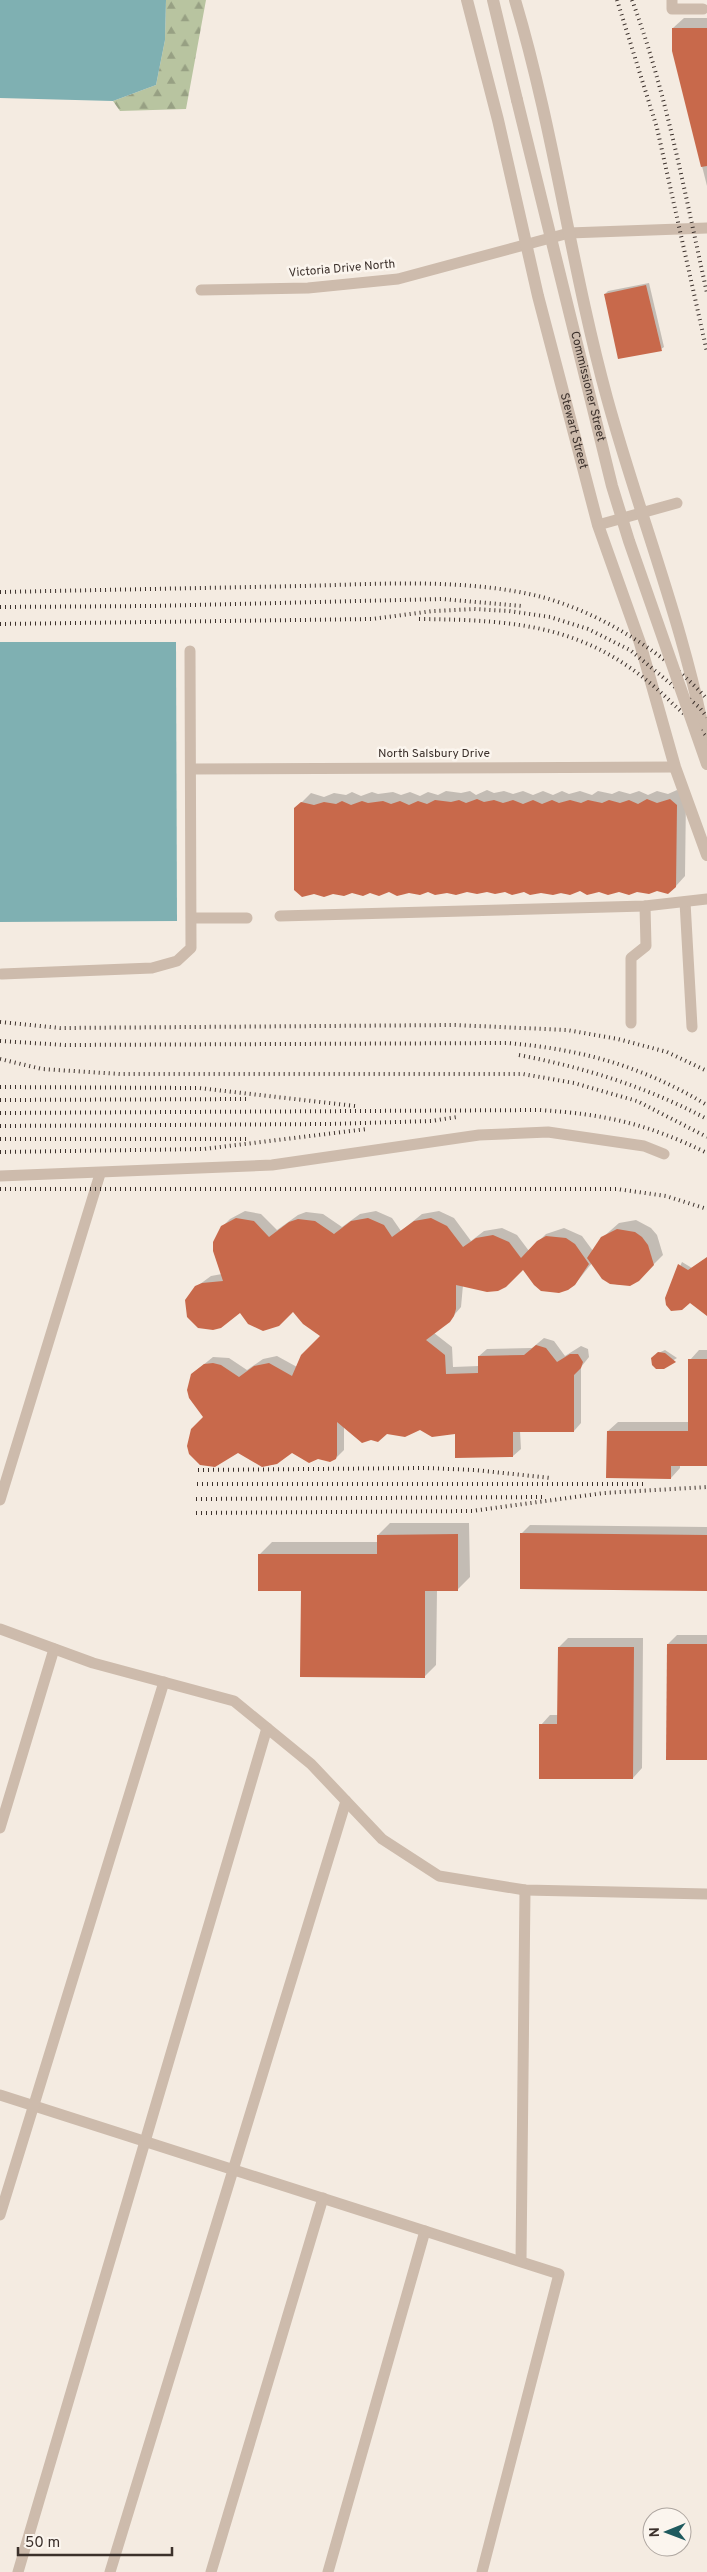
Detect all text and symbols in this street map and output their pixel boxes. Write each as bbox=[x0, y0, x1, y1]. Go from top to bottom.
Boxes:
street label: Victoria Drive North bbox=[288, 256, 396, 282]
street label: Commissioner Street bbox=[566, 330, 609, 443]
street label: Stewart Street bbox=[556, 391, 591, 471]
street label: North Salsbury Drive bbox=[378, 746, 490, 762]
north arrow bbox=[642, 2507, 692, 2557]
scale bar bbox=[18, 2524, 171, 2556]
text: N bbox=[647, 2527, 664, 2537]
text: 50 m bbox=[25, 2534, 60, 2553]

